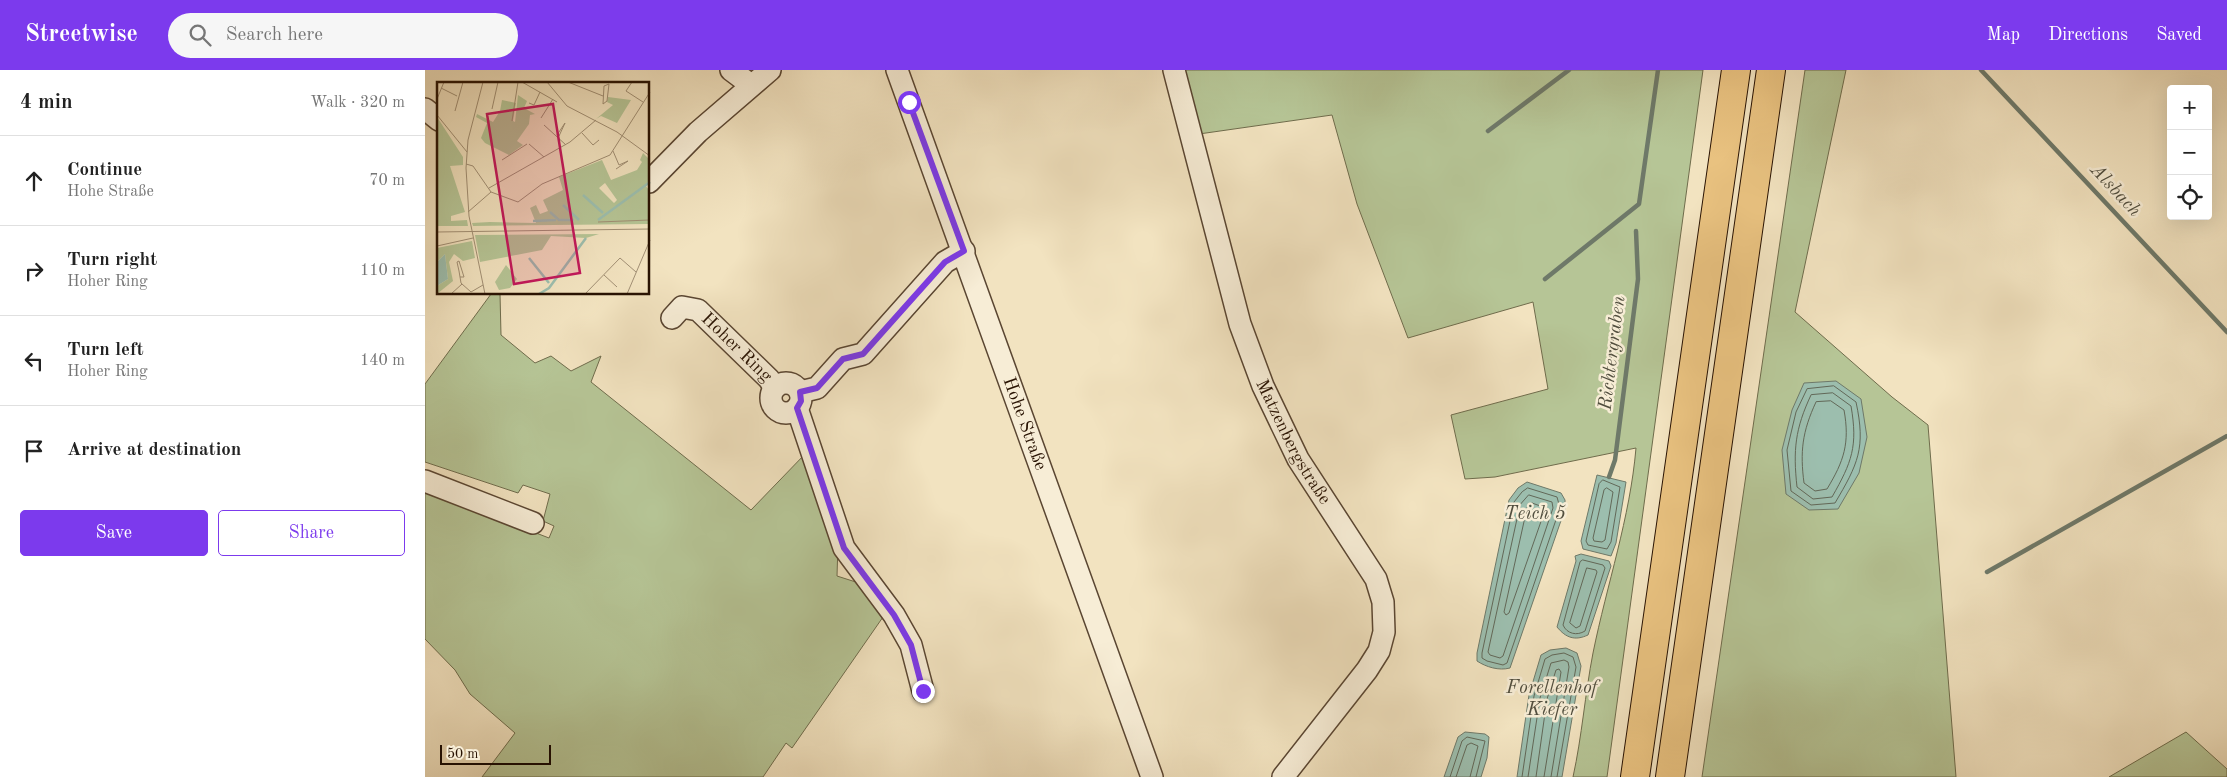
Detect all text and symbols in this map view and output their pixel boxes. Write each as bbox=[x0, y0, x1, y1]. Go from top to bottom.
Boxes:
search box bbox=[168, 13, 518, 58]
icon: search bbox=[186, 21, 214, 49]
text: Streetwise bbox=[25, 23, 138, 47]
text: Search here bbox=[226, 26, 323, 45]
text: Map bbox=[1987, 26, 2020, 44]
text: Directions bbox=[2048, 26, 2128, 44]
text: Saved bbox=[2156, 26, 2202, 44]
inset map bbox=[437, 82, 650, 295]
map controls bbox=[2167, 85, 2212, 220]
button: + bbox=[2167, 85, 2212, 130]
route start bbox=[898, 91, 921, 114]
text: 4 min bbox=[20, 92, 73, 113]
text: Walk · 320 m bbox=[310, 95, 405, 111]
button: − bbox=[2167, 130, 2212, 175]
water label: Alsbach bbox=[2085, 160, 2144, 221]
text: Continue bbox=[67, 161, 142, 180]
icon: ahead bbox=[20, 167, 48, 195]
text: 70 m bbox=[369, 173, 405, 189]
button: locate bbox=[2167, 175, 2212, 220]
text: Hohe Straße bbox=[67, 184, 154, 200]
text: Turn right bbox=[67, 251, 157, 270]
icon: right bbox=[20, 257, 48, 285]
text: 110 m bbox=[360, 263, 405, 279]
text: Hoher Ring bbox=[67, 274, 148, 290]
water label: Richtergraben bbox=[1596, 295, 1629, 412]
street label: Hoher Ring bbox=[698, 309, 776, 386]
text: Turn left bbox=[67, 341, 144, 360]
icon: left bbox=[20, 347, 48, 375]
text: 140 m bbox=[360, 353, 405, 369]
text: Hoher Ring bbox=[67, 364, 148, 380]
street label: Hohe Straße bbox=[1000, 375, 1050, 473]
street label: Matzenbergstraße bbox=[1252, 377, 1334, 508]
icon: arrive bbox=[20, 437, 48, 465]
text: Arrive at destination bbox=[67, 441, 241, 460]
water label: Teich 5 bbox=[1504, 504, 1566, 524]
button: Save bbox=[20, 510, 208, 556]
button: Share bbox=[218, 510, 405, 556]
water label: Forellenhof Kiefer bbox=[1505, 679, 1601, 720]
route end bbox=[912, 680, 935, 703]
scale bar bbox=[440, 742, 551, 765]
text: 50 m bbox=[447, 747, 478, 761]

